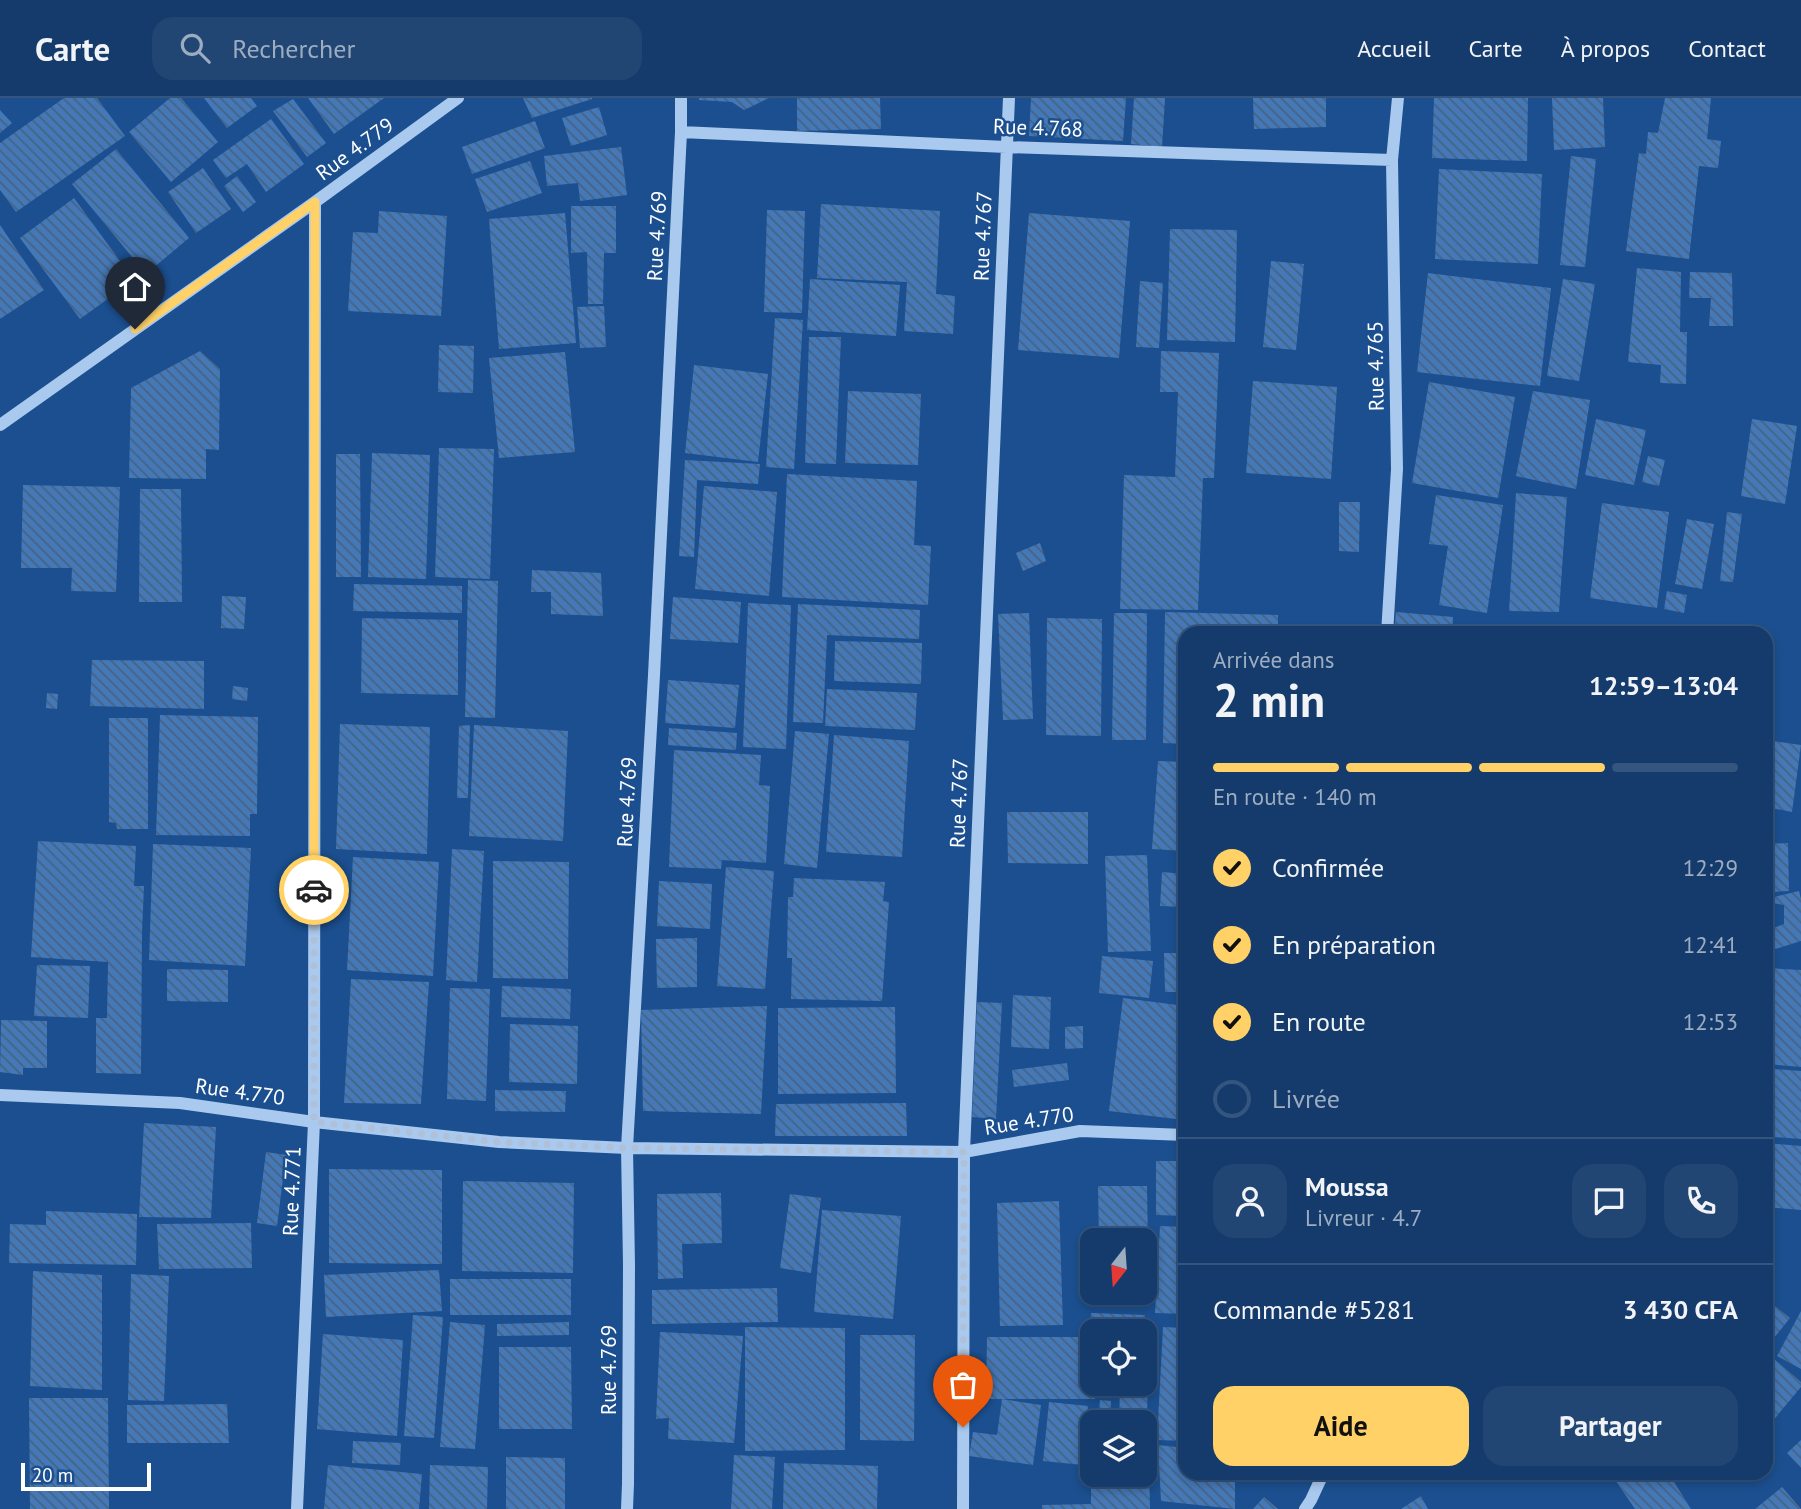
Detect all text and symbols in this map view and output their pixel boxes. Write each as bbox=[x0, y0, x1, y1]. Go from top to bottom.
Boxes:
search box bbox=[152, 17, 642, 80]
text: Carte bbox=[35, 27, 110, 70]
icon: search bbox=[176, 29, 214, 67]
text: Rechercher bbox=[232, 32, 355, 65]
text: Accueil bbox=[1357, 33, 1431, 64]
text: Carte bbox=[1469, 33, 1523, 64]
text: À propos bbox=[1561, 33, 1650, 64]
text: Contact bbox=[1688, 33, 1766, 64]
street label: Rue 4.779 bbox=[310, 111, 399, 186]
street label: Rue 4.768 bbox=[992, 112, 1084, 143]
street label: Rue 4.769 bbox=[641, 190, 672, 282]
street label: Rue 4.767 bbox=[967, 190, 998, 282]
pin bbox=[105, 257, 165, 329]
icon: home bbox=[116, 268, 154, 306]
street label: Rue 4.765 bbox=[1361, 321, 1390, 411]
text: Arrivée dans bbox=[1213, 645, 1334, 674]
text: 12:59–13:04 bbox=[1589, 669, 1738, 702]
text: 2 min bbox=[1213, 670, 1325, 730]
street label: Rue 4.769 bbox=[611, 756, 642, 848]
street label: Rue 4.767 bbox=[943, 757, 974, 849]
text: En route · 140 m bbox=[1213, 782, 1377, 811]
icon: check bbox=[1213, 849, 1251, 887]
text: Confirmée bbox=[1272, 851, 1384, 884]
text: 12:29 bbox=[1683, 853, 1738, 882]
courier bbox=[279, 855, 349, 925]
icon: car bbox=[295, 871, 333, 909]
icon: check bbox=[1213, 926, 1251, 964]
text: En préparation bbox=[1272, 928, 1436, 961]
text: 12:41 bbox=[1683, 930, 1738, 959]
icon: check bbox=[1213, 1003, 1251, 1041]
text: En route bbox=[1272, 1005, 1366, 1038]
text: 12:53 bbox=[1683, 1007, 1738, 1036]
street label: Rue 4.770 bbox=[194, 1072, 287, 1111]
text: Livrée bbox=[1272, 1082, 1340, 1115]
street label: Rue 4.770 bbox=[982, 1100, 1076, 1141]
street label: Rue 4.771 bbox=[276, 1145, 307, 1237]
button: person bbox=[1213, 1164, 1287, 1238]
button: chat bbox=[1572, 1164, 1646, 1238]
button: phone bbox=[1664, 1164, 1738, 1238]
text: Moussa bbox=[1305, 1170, 1389, 1203]
text: Livreur · 4.7 bbox=[1305, 1203, 1422, 1232]
north arrow bbox=[1080, 1228, 1157, 1306]
map controls bbox=[1080, 1228, 1157, 1487]
text: Commande #5281 bbox=[1213, 1293, 1415, 1326]
text: 3 430 CFA bbox=[1623, 1293, 1738, 1326]
button: locate bbox=[1080, 1319, 1157, 1396]
street label: Rue 4.769 bbox=[595, 1325, 622, 1415]
pin bbox=[933, 1355, 993, 1427]
icon: bag bbox=[944, 1366, 982, 1404]
button: Aide bbox=[1213, 1386, 1469, 1466]
button: Partager bbox=[1483, 1386, 1738, 1466]
button: layers bbox=[1080, 1410, 1157, 1487]
scale bar bbox=[21, 1460, 150, 1492]
text: 20 m bbox=[32, 1463, 73, 1487]

